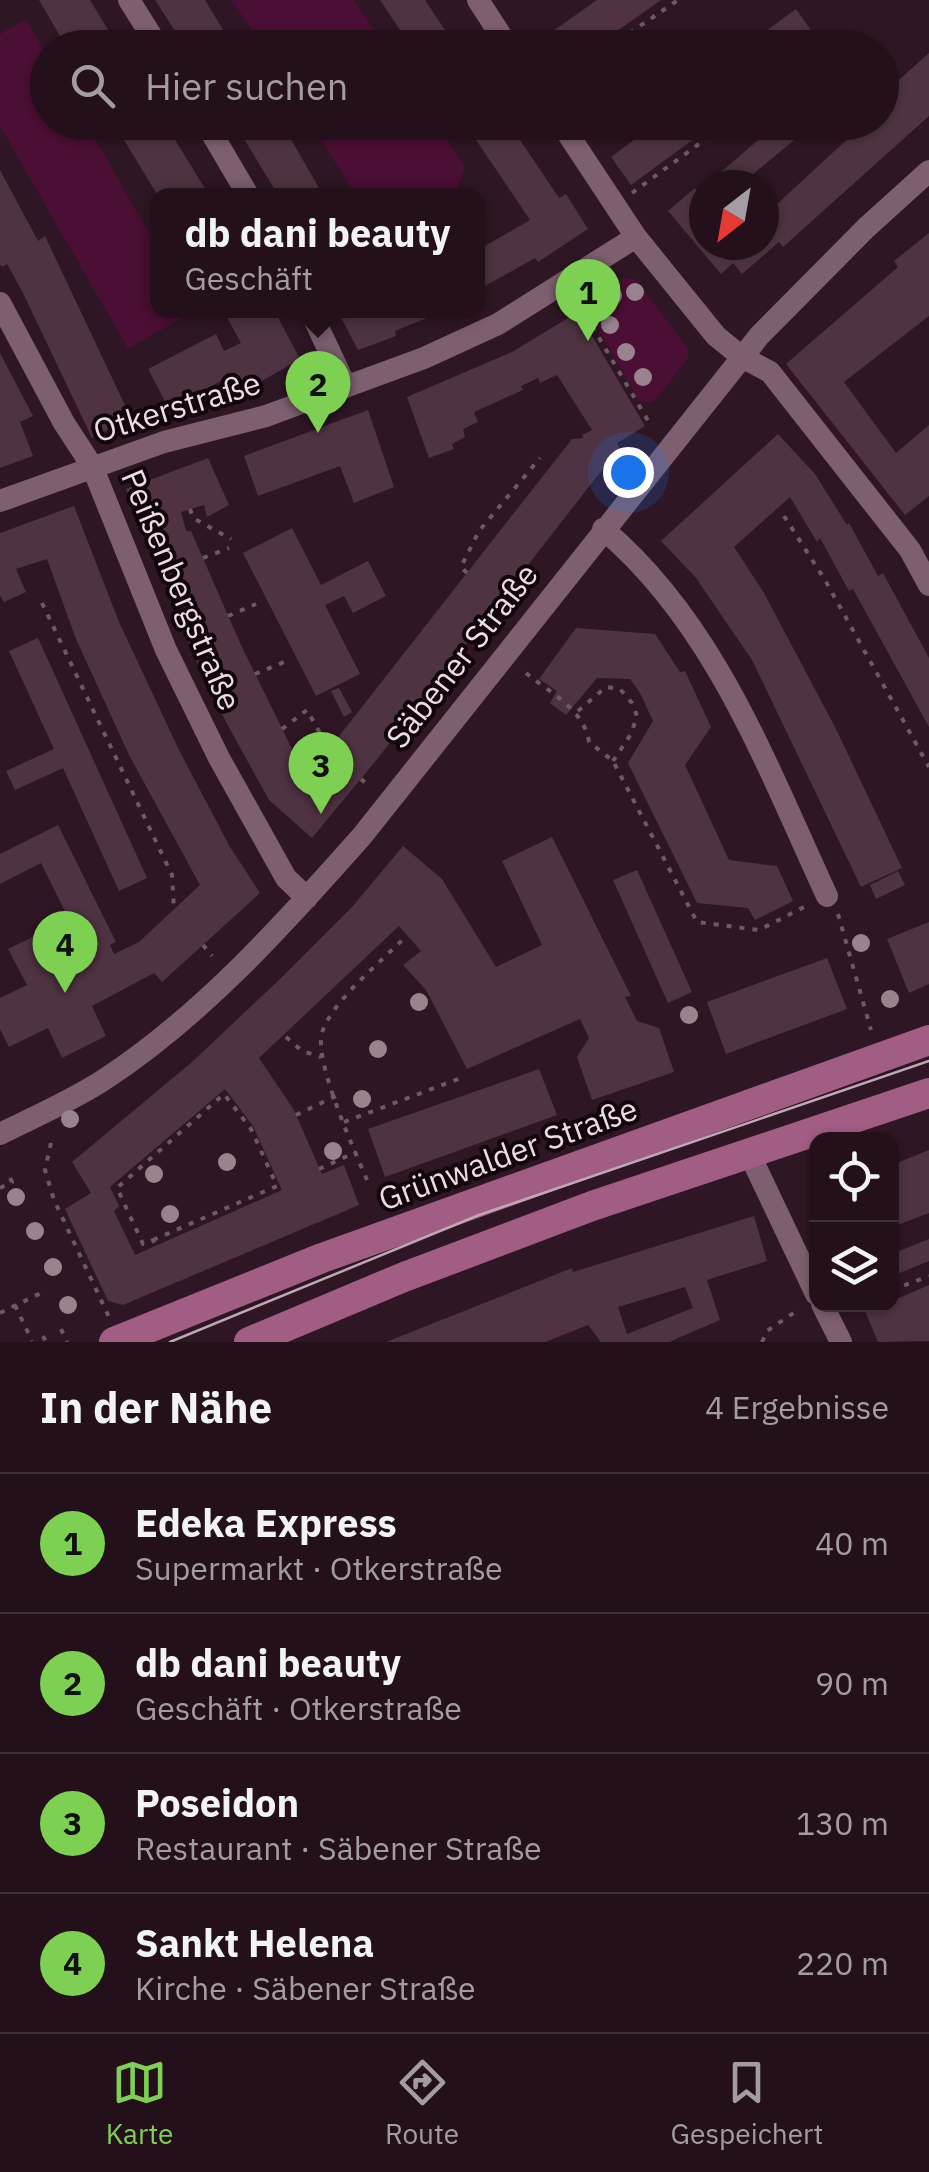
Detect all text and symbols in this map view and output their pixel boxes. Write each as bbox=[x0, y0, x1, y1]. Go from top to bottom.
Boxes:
search box bbox=[30, 30, 899, 140]
icon: search bbox=[65, 58, 120, 113]
text: Hier suchen bbox=[145, 61, 348, 110]
north arrow bbox=[689, 170, 779, 260]
popup bbox=[150, 188, 485, 318]
text: db dani beauty bbox=[185, 208, 450, 257]
text: Geschäft bbox=[185, 257, 313, 299]
pin: 1 bbox=[556, 258, 620, 341]
pin: 2 bbox=[286, 350, 350, 433]
street label: Otkerstraße bbox=[88, 361, 266, 451]
your location bbox=[603, 447, 654, 498]
street label: Peißenbergstraße bbox=[112, 463, 252, 717]
street label: Säbener Straße bbox=[376, 554, 547, 756]
pin: 3 bbox=[288, 732, 354, 814]
pin: 4 bbox=[32, 910, 98, 993]
street label: Grünwalder Straße bbox=[373, 1087, 643, 1219]
map controls bbox=[809, 1132, 899, 1312]
button: locate bbox=[809, 1132, 899, 1222]
button: layers bbox=[809, 1222, 899, 1312]
text: In der Nähe bbox=[40, 1380, 272, 1435]
text: 4 Ergebnisse bbox=[705, 1386, 889, 1428]
text: Edeka Express bbox=[135, 1498, 397, 1547]
text: 1 bbox=[63, 1522, 82, 1564]
text: 40 m bbox=[815, 1522, 889, 1564]
text: Supermarkt · Otkerstraße bbox=[135, 1547, 503, 1589]
text: db dani beauty bbox=[135, 1638, 401, 1687]
text: 2 bbox=[63, 1662, 82, 1704]
text: 90 m bbox=[815, 1662, 889, 1704]
text: Geschäft · Otkerstraße bbox=[135, 1687, 462, 1729]
text: Poseidon bbox=[135, 1778, 299, 1827]
text: 3 bbox=[63, 1802, 82, 1844]
text: 130 m bbox=[796, 1802, 889, 1844]
text: Restaurant · Säbener Straße bbox=[135, 1827, 542, 1869]
text: Sankt Helena bbox=[135, 1918, 374, 1967]
text: 4 bbox=[63, 1942, 82, 1984]
text: 220 m bbox=[796, 1942, 889, 1984]
text: Kirche · Säbener Straße bbox=[135, 1967, 476, 2009]
tab: Karte bbox=[106, 2055, 173, 2152]
tab: Route bbox=[385, 2055, 459, 2152]
tab: Gespeichert bbox=[671, 2055, 823, 2152]

